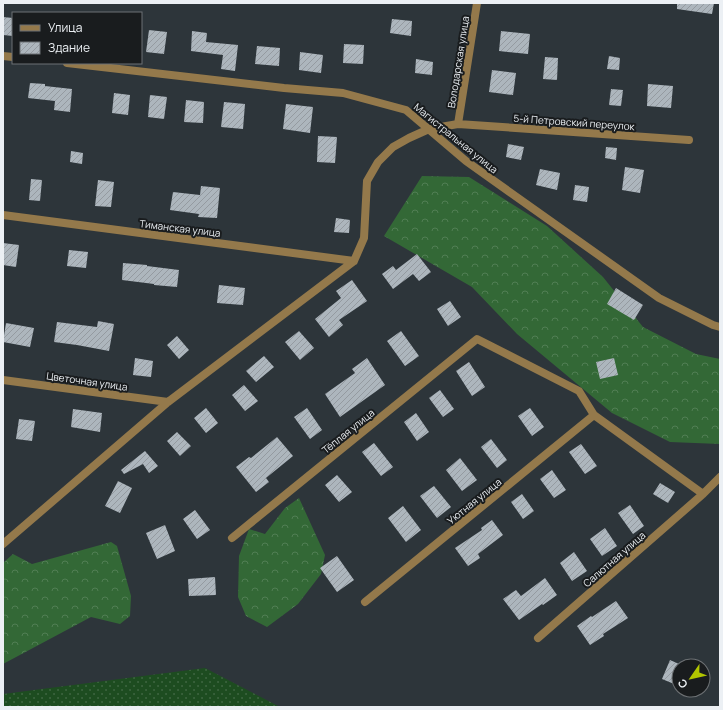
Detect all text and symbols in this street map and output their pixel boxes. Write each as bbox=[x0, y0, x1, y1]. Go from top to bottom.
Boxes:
legend bbox=[12, 12, 142, 64]
street label: Володарская улица bbox=[444, 15, 472, 109]
text: Улица bbox=[48, 19, 82, 36]
text: Здание bbox=[48, 39, 90, 56]
street label: Магистральная улица bbox=[411, 100, 501, 176]
street label: 5-й Петровский переулок bbox=[513, 111, 636, 133]
street label: Тиманская улица bbox=[139, 216, 221, 240]
street label: Цветочная улица bbox=[45, 368, 129, 394]
street label: Тёплая улица bbox=[319, 405, 377, 457]
street label: Уютная улица bbox=[444, 475, 504, 527]
street label: Салютная улица bbox=[580, 528, 648, 590]
north arrow bbox=[671, 658, 711, 698]
text: С bbox=[674, 676, 691, 691]

